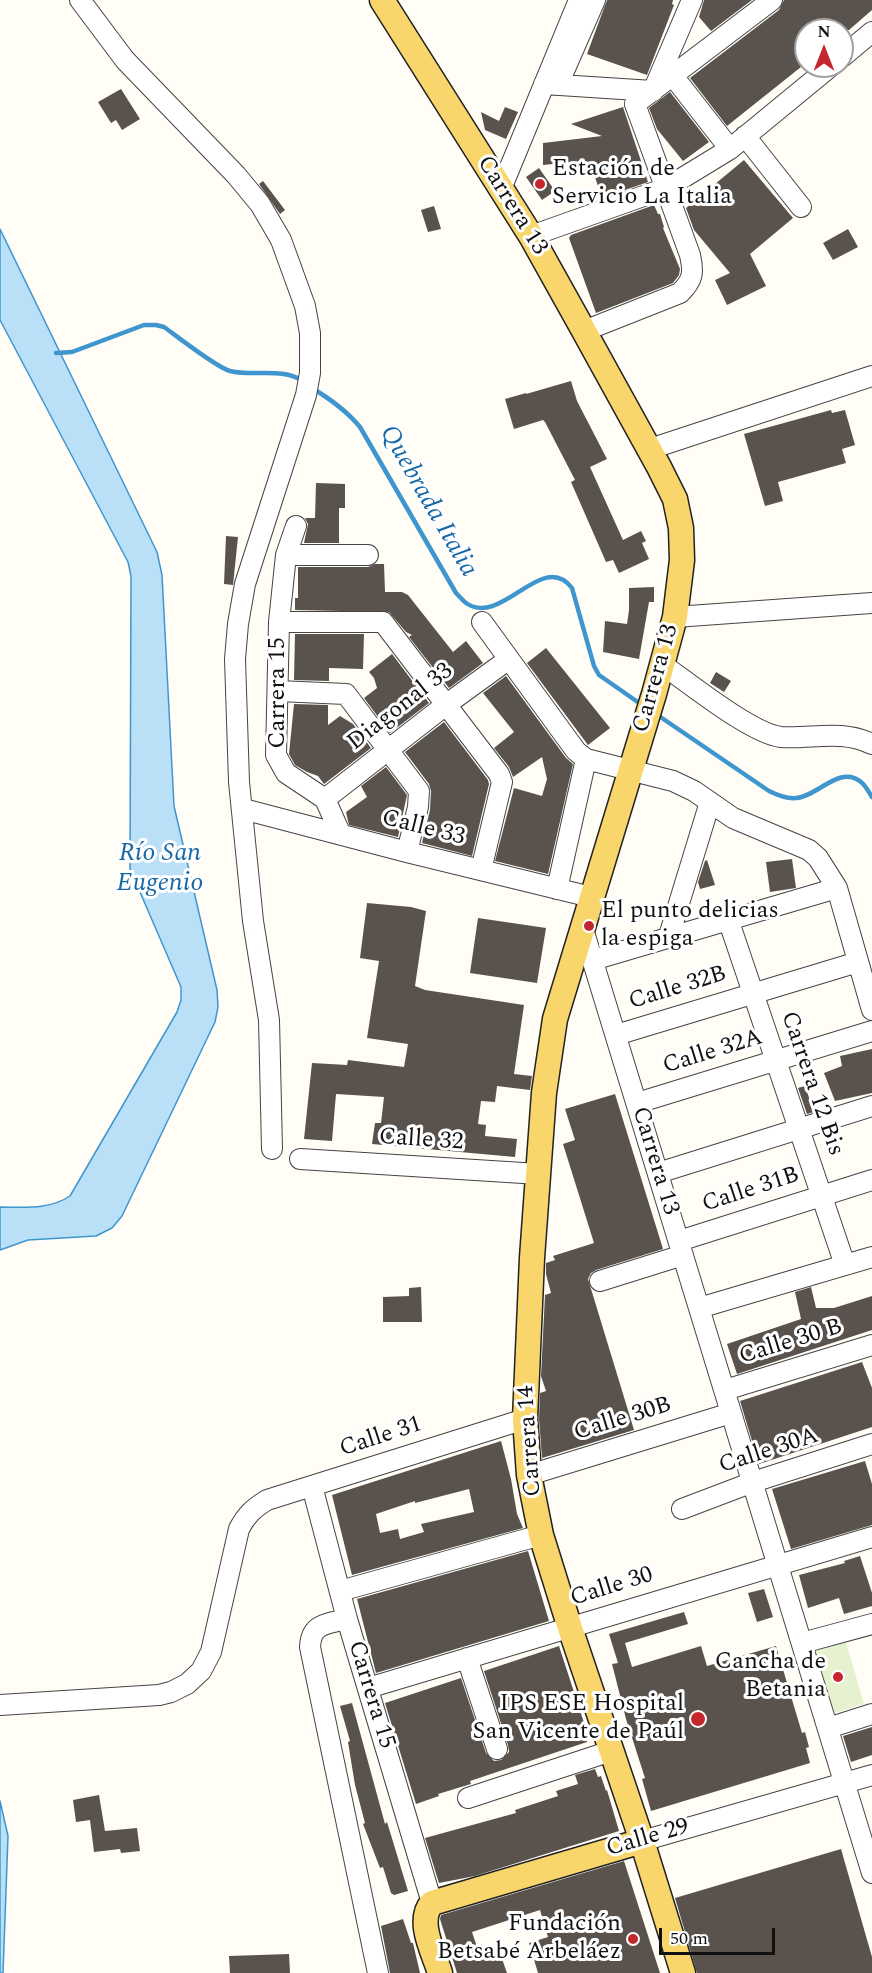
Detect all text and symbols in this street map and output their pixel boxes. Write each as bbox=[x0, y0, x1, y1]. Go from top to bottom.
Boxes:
north arrow bbox=[794, 18, 854, 78]
text: N bbox=[817, 20, 831, 44]
street label: Carrera 13 bbox=[469, 151, 553, 261]
place label: Estación de Servicio La Italia bbox=[552, 156, 732, 212]
marker: Estación de Servicio La Italia bbox=[533, 177, 547, 191]
water label: Quebrada Italia bbox=[371, 421, 483, 583]
street label: Carrera 13 bbox=[628, 622, 686, 736]
street label: Carrera 15 bbox=[265, 637, 293, 749]
street label: Diagonal 33 bbox=[342, 658, 460, 758]
street label: Calle 33 bbox=[378, 805, 468, 853]
water label: Río San Eugenio bbox=[117, 839, 203, 900]
place label: El punto delicias la espiga bbox=[601, 898, 779, 954]
marker: El punto delicias la espiga bbox=[582, 919, 596, 933]
street label: Calle 32B bbox=[626, 961, 730, 1017]
street label: Carrera 12 Bis bbox=[773, 1008, 849, 1160]
street label: Calle 32A bbox=[660, 1024, 766, 1082]
street label: Carrera 13 bbox=[624, 1104, 684, 1218]
street label: Calle 32 bbox=[378, 1124, 464, 1158]
street label: Calle 31B bbox=[699, 1162, 803, 1220]
street label: Calle 30 B bbox=[736, 1314, 846, 1372]
street label: Carrera 14 bbox=[513, 1384, 549, 1498]
street label: Calle 30B bbox=[571, 1392, 675, 1448]
street label: Calle 31 bbox=[336, 1411, 426, 1465]
street label: Calle 30A bbox=[716, 1422, 822, 1482]
street label: Calle 30 bbox=[567, 1562, 657, 1614]
street label: Carrera 15 bbox=[340, 1638, 400, 1752]
place label: Cancha de Betania bbox=[715, 1649, 826, 1705]
marker: Cancha de Betania bbox=[831, 1670, 845, 1684]
place label: IPS ESE Hospital San Vicente de Paúl bbox=[472, 1691, 684, 1747]
marker: IPS ESE Hospital San Vicente de Paúl bbox=[689, 1710, 707, 1728]
street label: Calle 29 bbox=[603, 1813, 693, 1865]
place label: Fundación Betsabé Arbeláez bbox=[437, 1911, 621, 1967]
scale bar bbox=[662, 1916, 778, 1954]
text: 50 m bbox=[670, 1925, 708, 1952]
marker: Fundación Betsabé Arbeláez bbox=[626, 1932, 640, 1946]

